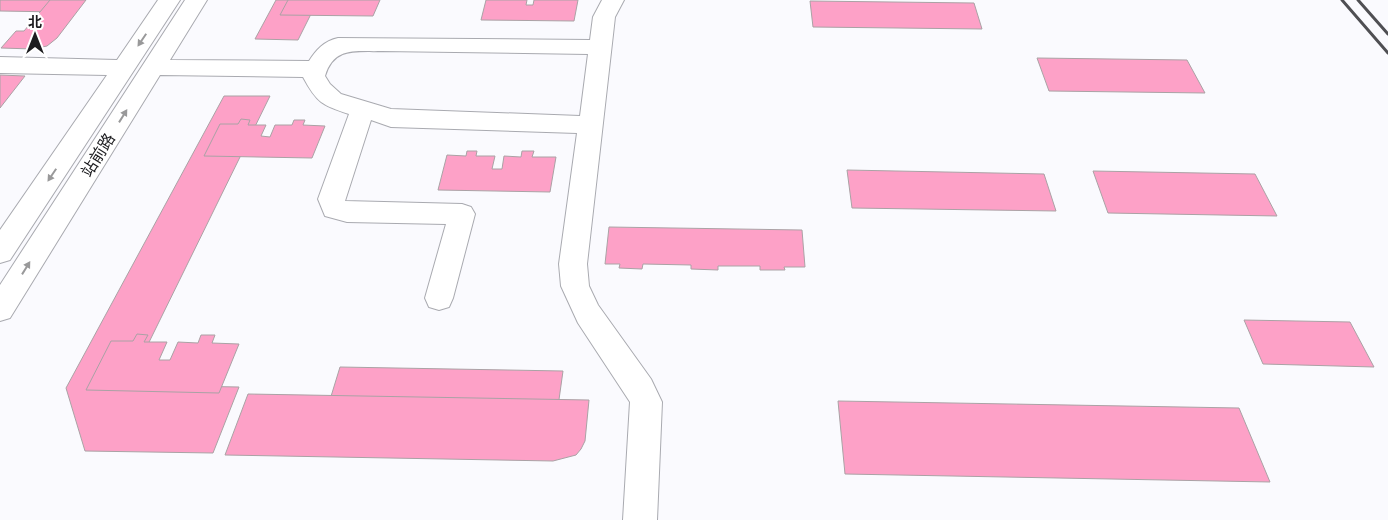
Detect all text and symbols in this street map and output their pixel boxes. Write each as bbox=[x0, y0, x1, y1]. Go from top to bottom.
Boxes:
north arrow bbox=[10, 10, 60, 60]
text: 北 bbox=[28, 14, 42, 31]
one-way arrow bbox=[137, 34, 147, 47]
one-way arrow bbox=[118, 109, 127, 123]
street label: 站前路 bbox=[77, 130, 119, 180]
one-way arrow bbox=[47, 169, 56, 182]
one-way arrow bbox=[21, 261, 31, 275]

